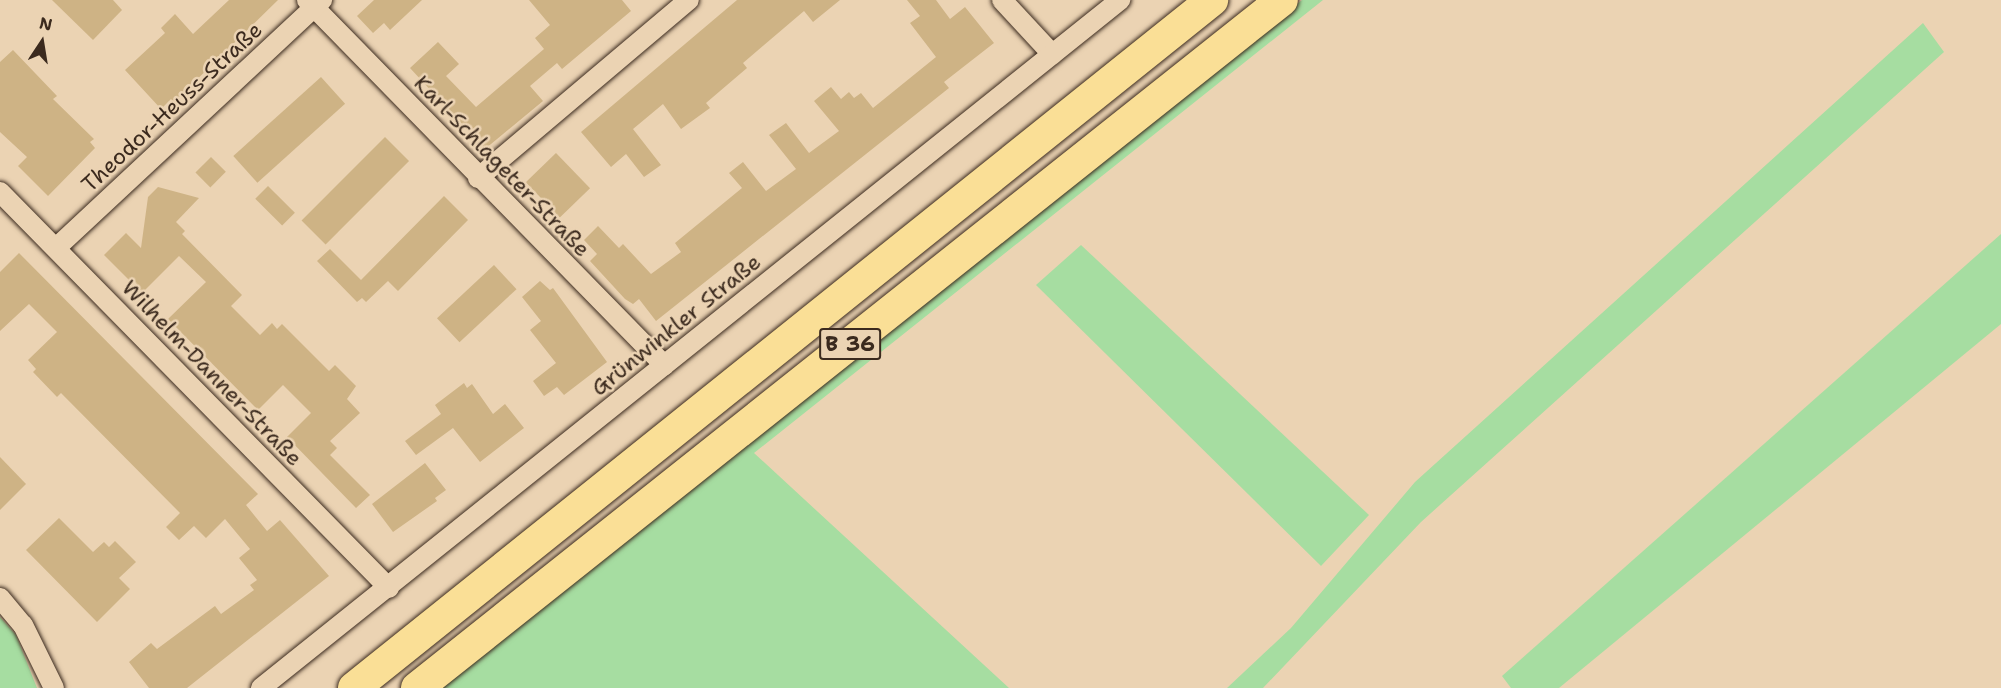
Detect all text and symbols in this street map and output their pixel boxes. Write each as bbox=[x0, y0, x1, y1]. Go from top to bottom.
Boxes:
north arrow bbox=[12, 12, 72, 72]
text: N bbox=[37, 12, 54, 35]
street label: Theodor-Heuss-Straße bbox=[76, 17, 268, 197]
street label: Karl-Schlageter-Straße bbox=[408, 70, 596, 262]
street label: Grünwinkler Straße bbox=[586, 249, 766, 401]
street label: Wilhelm-Danner-Straße bbox=[116, 275, 308, 471]
road number: B 36 bbox=[818, 326, 882, 362]

